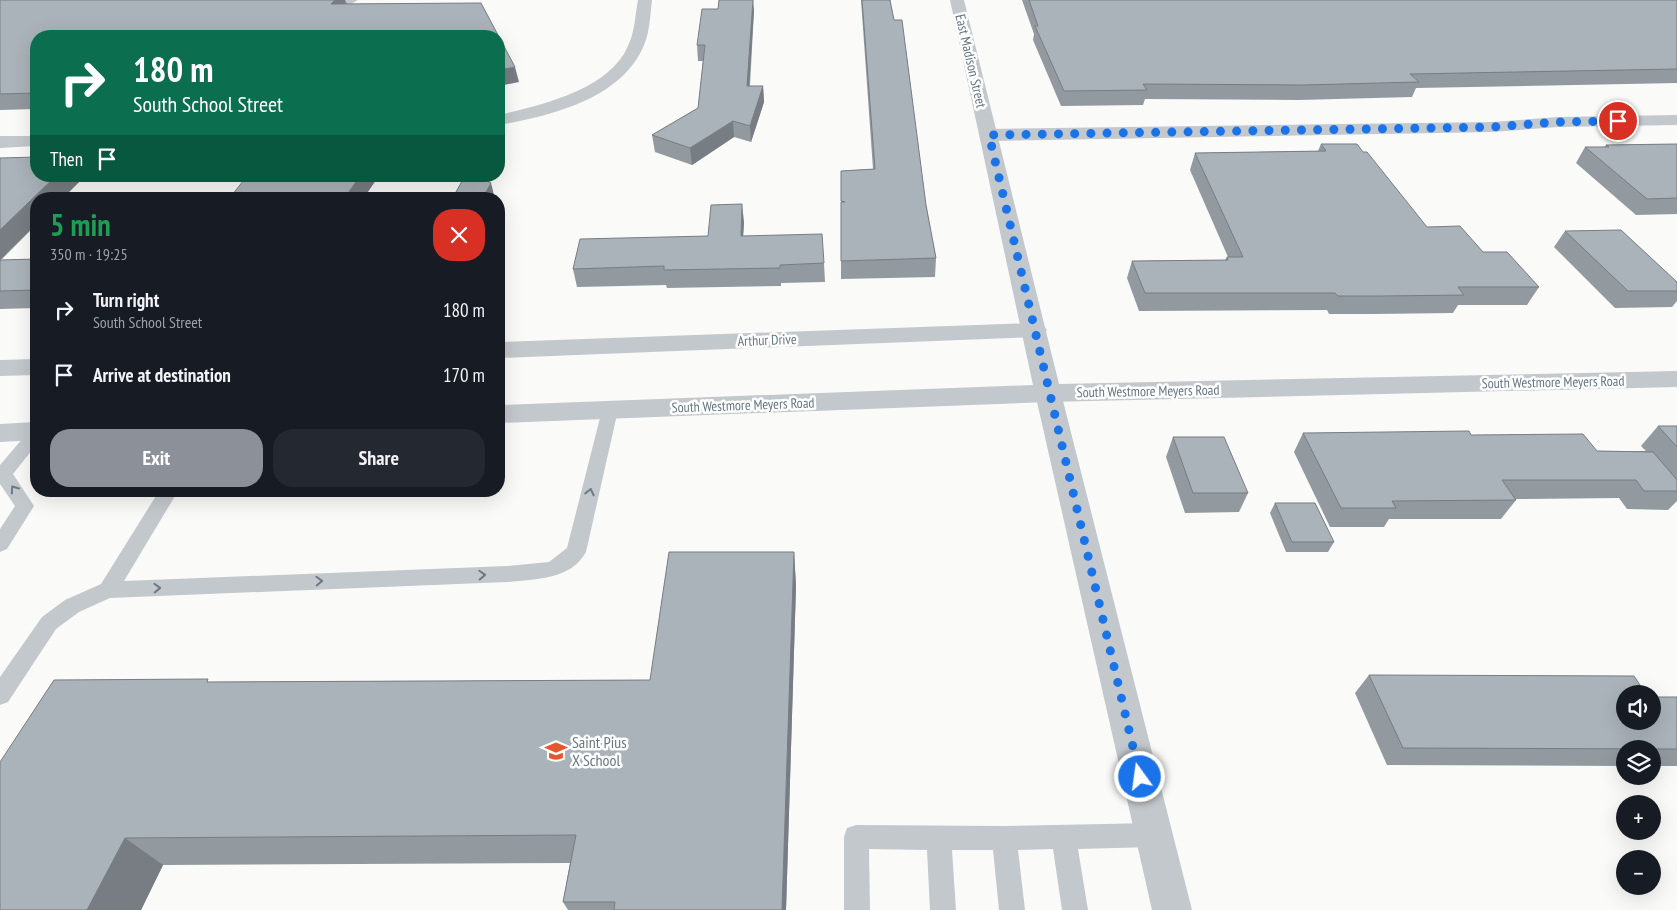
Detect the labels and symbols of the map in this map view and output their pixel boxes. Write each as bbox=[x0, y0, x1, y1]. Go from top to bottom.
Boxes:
street label: East Madison Street bbox=[951, 12, 991, 110]
pin bbox=[1597, 100, 1639, 142]
street label: Arthur Drive bbox=[737, 330, 797, 350]
street label: South Westmore Meyers Road bbox=[1481, 372, 1625, 392]
street label: South Westmore Meyers Road bbox=[1076, 381, 1220, 401]
street label: South Westmore Meyers Road bbox=[671, 394, 815, 416]
one-way arrow bbox=[11, 486, 20, 495]
one-way arrow bbox=[584, 488, 595, 497]
one-way arrow bbox=[478, 569, 486, 580]
one-way arrow bbox=[316, 576, 324, 587]
one-way arrow bbox=[153, 583, 161, 594]
place label: Saint Pius X School bbox=[572, 732, 627, 770]
school or university icon: Saint Pius X School bbox=[543, 738, 569, 764]
position arrow bbox=[1113, 750, 1165, 802]

